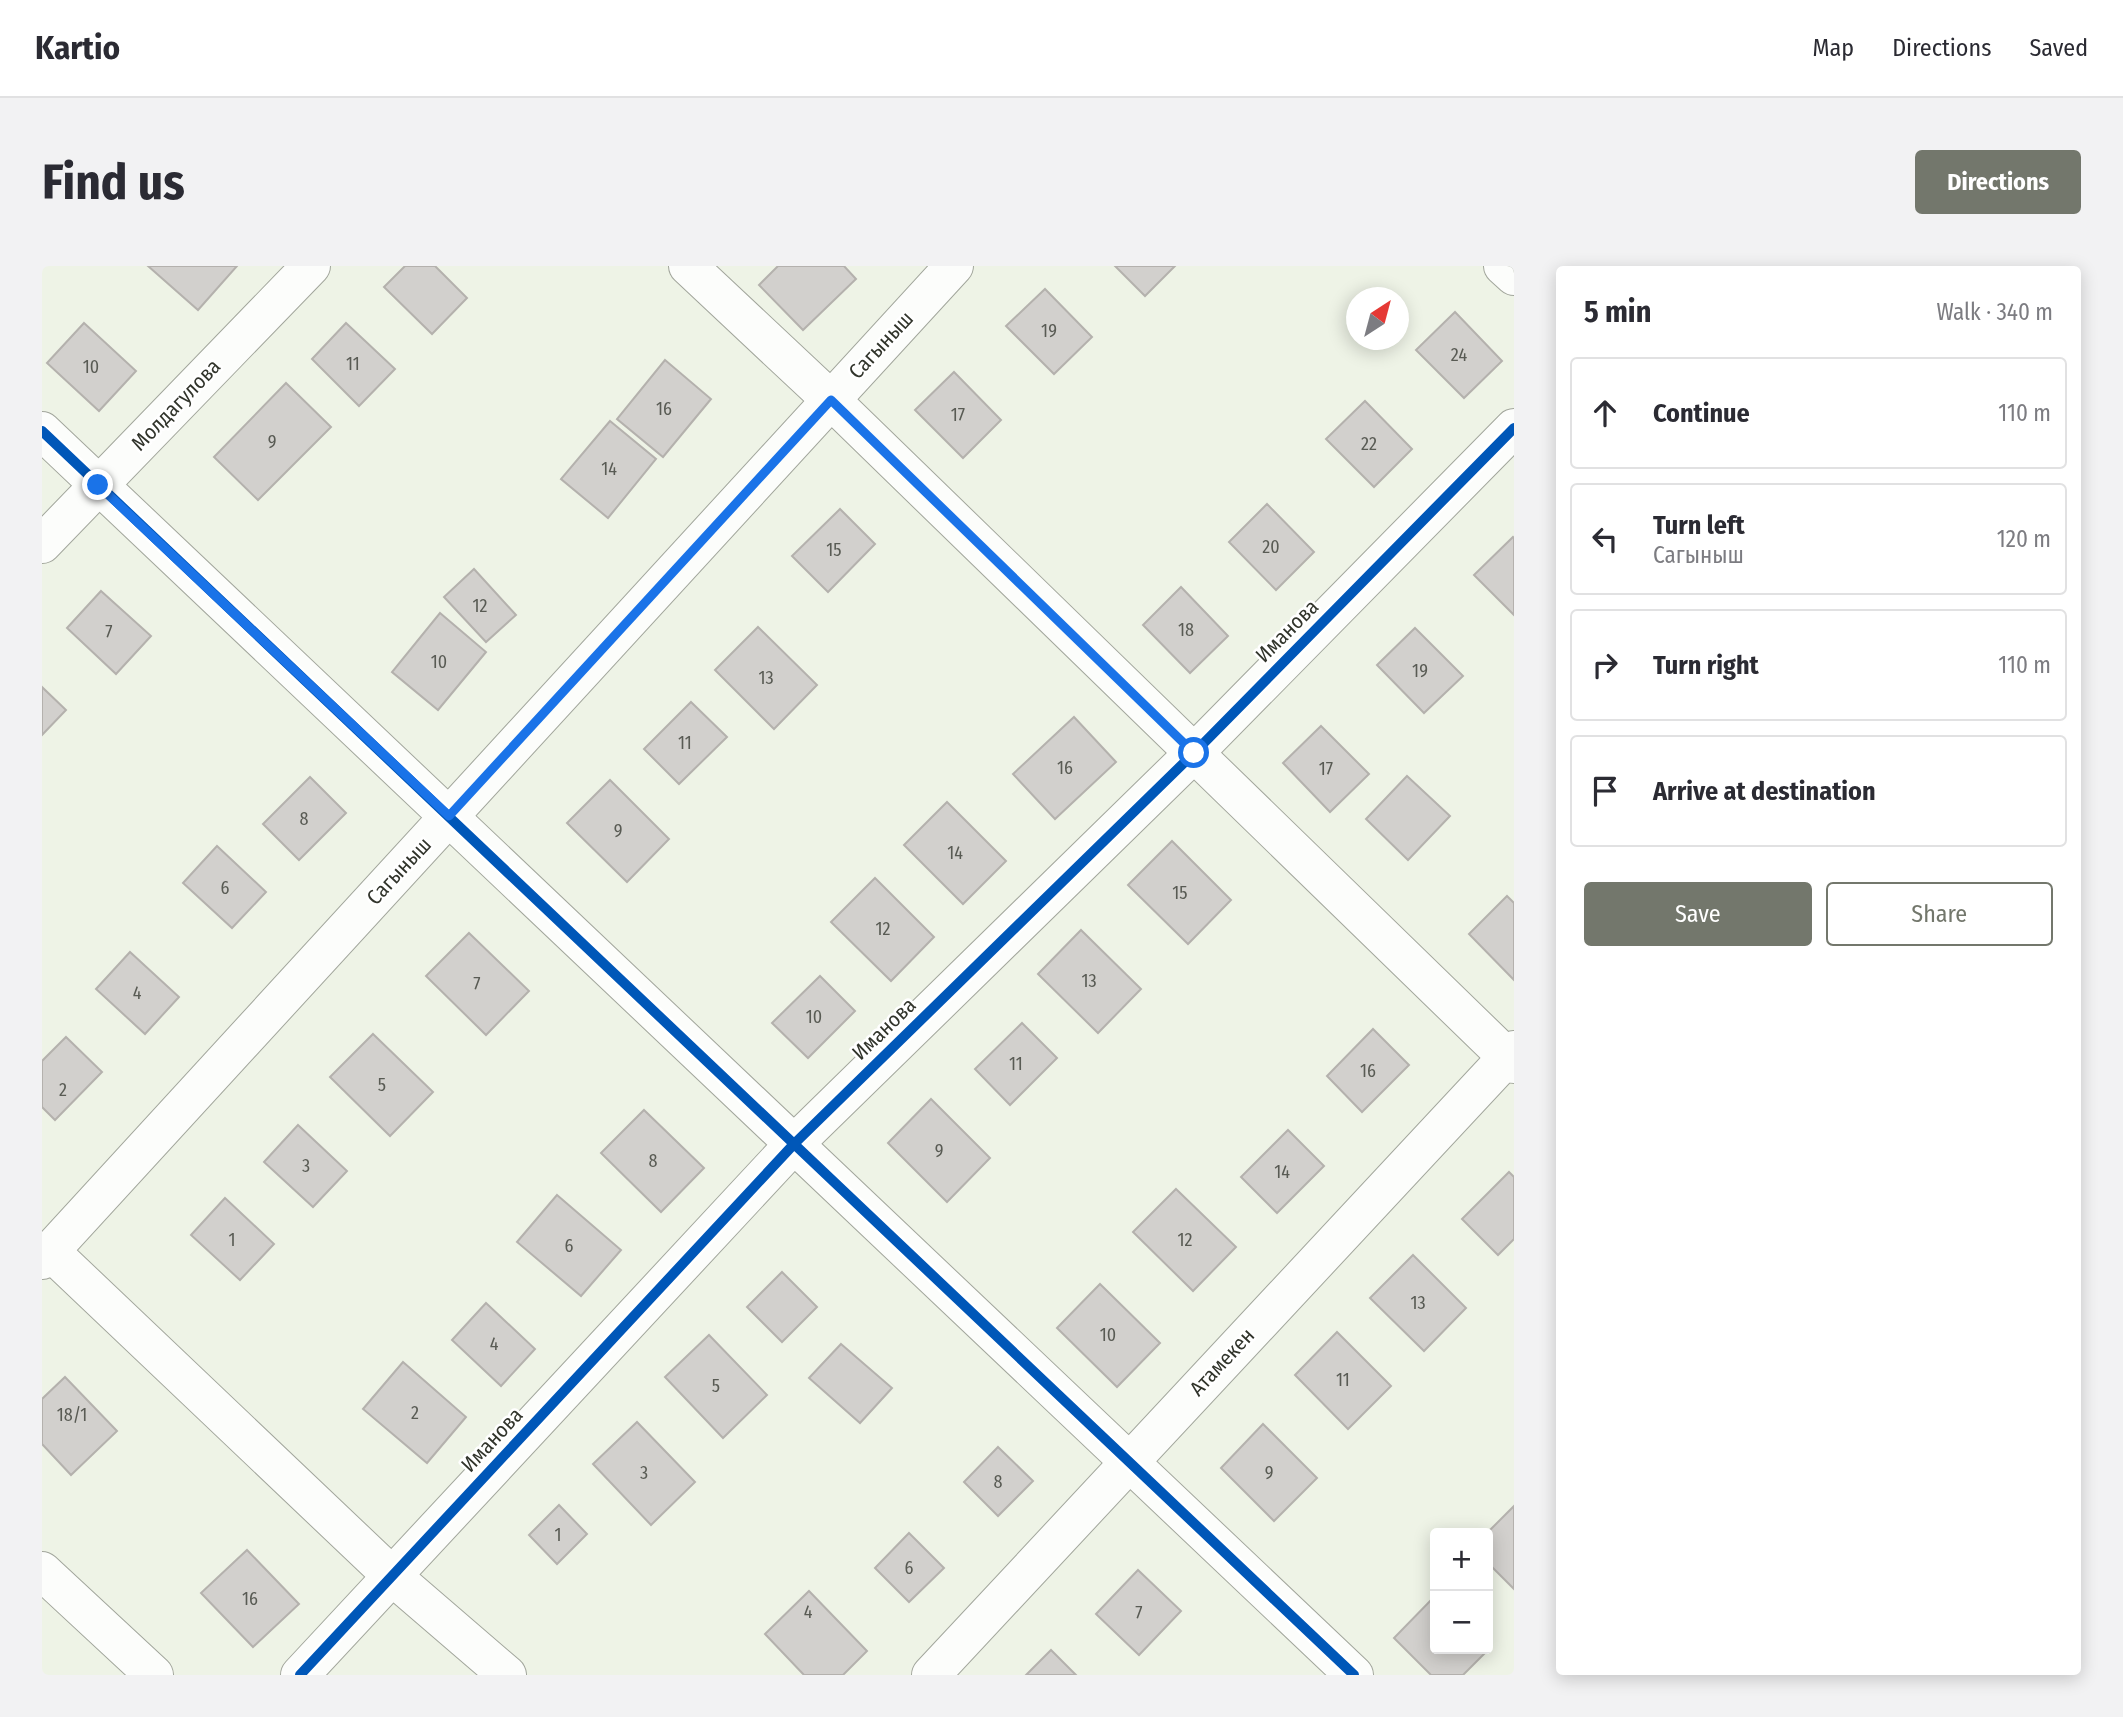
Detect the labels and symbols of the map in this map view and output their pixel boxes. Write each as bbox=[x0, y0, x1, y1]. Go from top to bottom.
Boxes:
north arrow bbox=[1346, 287, 1409, 350]
street label: Сагыныш bbox=[843, 306, 919, 384]
house number: 19 bbox=[1041, 320, 1057, 342]
house number: 24 bbox=[1451, 344, 1467, 366]
house number: 11 bbox=[346, 353, 360, 375]
street label: Молдагулова bbox=[126, 354, 226, 456]
house number: 10 bbox=[83, 356, 99, 378]
house number: 16 bbox=[656, 398, 672, 420]
house number: 17 bbox=[951, 404, 965, 426]
house number: 9 bbox=[268, 431, 276, 453]
house number: 22 bbox=[1361, 433, 1377, 455]
house number: 14 bbox=[601, 458, 617, 480]
route end bbox=[82, 469, 113, 500]
house number: 20 bbox=[1262, 536, 1280, 558]
house number: 15 bbox=[826, 539, 842, 561]
street label: Иманова bbox=[1250, 594, 1324, 668]
house number: 12 bbox=[473, 595, 488, 617]
house number: 18 bbox=[1178, 619, 1194, 641]
house number: 7 bbox=[105, 621, 113, 643]
house number: 10 bbox=[431, 651, 447, 673]
house number: 19 bbox=[1412, 660, 1428, 682]
house number: 13 bbox=[758, 667, 774, 689]
house number: 11 bbox=[678, 732, 692, 754]
route start bbox=[1178, 737, 1209, 768]
house number: 16 bbox=[1057, 757, 1073, 779]
house number: 17 bbox=[1319, 758, 1333, 780]
house number: 8 bbox=[300, 808, 309, 830]
house number: 9 bbox=[614, 820, 622, 842]
street label: Сагыныш bbox=[361, 832, 437, 910]
house number: 14 bbox=[947, 842, 963, 864]
house number: 6 bbox=[221, 877, 230, 899]
house number: 15 bbox=[1172, 882, 1188, 904]
house number: 12 bbox=[876, 918, 891, 940]
house number: 13 bbox=[1081, 970, 1097, 992]
house number: 7 bbox=[473, 973, 481, 995]
house number: 4 bbox=[133, 982, 142, 1004]
street label: Иманова bbox=[847, 992, 921, 1066]
house number: 10 bbox=[806, 1006, 822, 1028]
house number: 11 bbox=[1009, 1053, 1023, 1075]
house number: 16 bbox=[1360, 1060, 1376, 1082]
house number: 5 bbox=[378, 1074, 386, 1096]
house number: 2 bbox=[59, 1079, 67, 1101]
house number: 9 bbox=[935, 1140, 943, 1162]
house number: 8 bbox=[649, 1150, 658, 1172]
house number: 3 bbox=[302, 1155, 310, 1177]
house number: 14 bbox=[1274, 1161, 1290, 1183]
house number: 1 bbox=[228, 1229, 236, 1251]
house number: 12 bbox=[1178, 1229, 1193, 1251]
house number: 6 bbox=[565, 1235, 574, 1257]
house number: 13 bbox=[1410, 1292, 1426, 1314]
street label: Атамекен bbox=[1184, 1323, 1260, 1401]
house number: 10 bbox=[1100, 1324, 1116, 1346]
house number: 4 bbox=[490, 1333, 499, 1355]
house number: 11 bbox=[1336, 1369, 1350, 1391]
house number: 5 bbox=[712, 1375, 720, 1397]
house number: 2 bbox=[411, 1402, 419, 1424]
street label: Иманова bbox=[456, 1402, 528, 1478]
house number: 18/1 bbox=[57, 1404, 87, 1426]
house number: 3 bbox=[640, 1462, 648, 1484]
house number: 9 bbox=[1265, 1462, 1273, 1484]
house number: 8 bbox=[994, 1471, 1003, 1493]
house number: 1 bbox=[554, 1524, 562, 1546]
house number: 6 bbox=[905, 1557, 914, 1579]
house number: 16 bbox=[242, 1588, 258, 1610]
house number: 4 bbox=[804, 1601, 813, 1623]
house number: 7 bbox=[1135, 1602, 1143, 1624]

